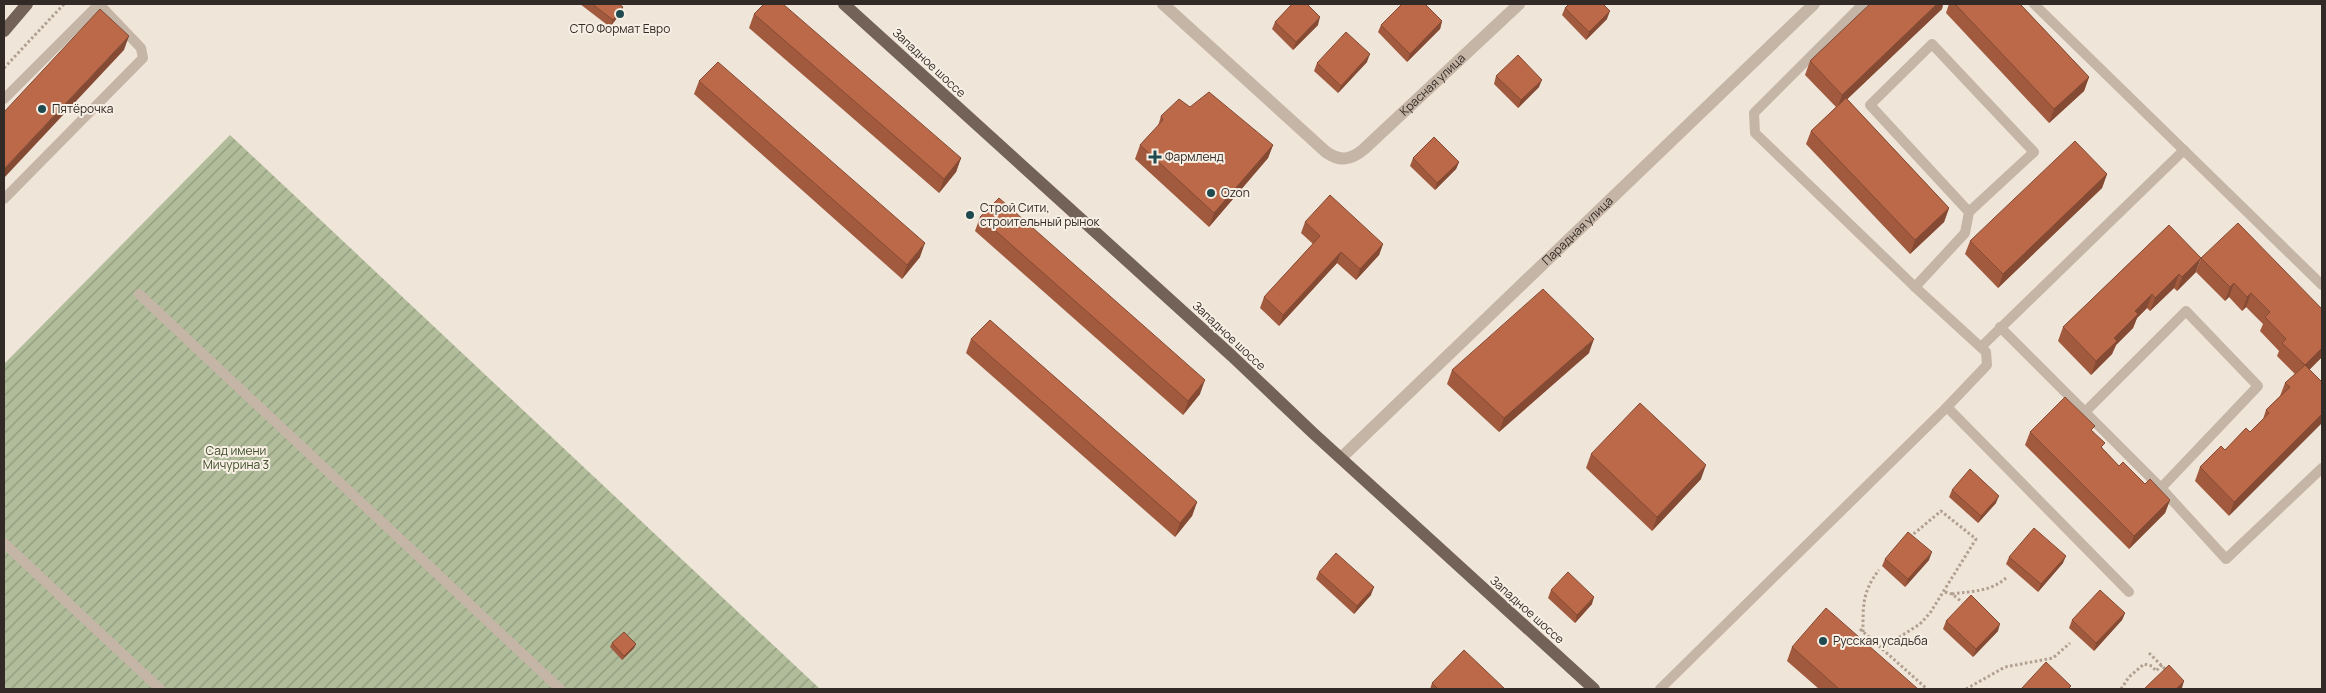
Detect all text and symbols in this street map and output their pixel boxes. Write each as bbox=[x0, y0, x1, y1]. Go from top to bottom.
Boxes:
marker: СТО Формат Евро bbox=[614, 8, 626, 20]
place label: СТО Формат Евро bbox=[570, 20, 670, 37]
street label: Западное шоссе bbox=[889, 24, 970, 101]
street label: Красная улица bbox=[1396, 50, 1469, 120]
place label: Пятёрочка bbox=[52, 100, 113, 117]
marker: Пятёрочка bbox=[36, 103, 48, 115]
place label: Фармленд bbox=[1165, 148, 1224, 165]
marker: Фармленд bbox=[1149, 151, 1161, 163]
place label: Ozon bbox=[1221, 184, 1250, 201]
marker: Ozon bbox=[1205, 187, 1217, 199]
street label: Парадная улица bbox=[1538, 192, 1617, 269]
place label: Строй Сити, строительный рынок bbox=[980, 199, 1101, 230]
marker: Строй Сити, строительный рынок bbox=[964, 209, 976, 221]
street label: Западное шоссе bbox=[1189, 297, 1270, 374]
park label: Сад имени Мичурина 3 bbox=[203, 442, 269, 473]
street label: Западное шоссе bbox=[1487, 572, 1568, 648]
place label: Русская усадьба bbox=[1833, 632, 1928, 649]
marker: Русская усадьба bbox=[1817, 635, 1829, 647]

